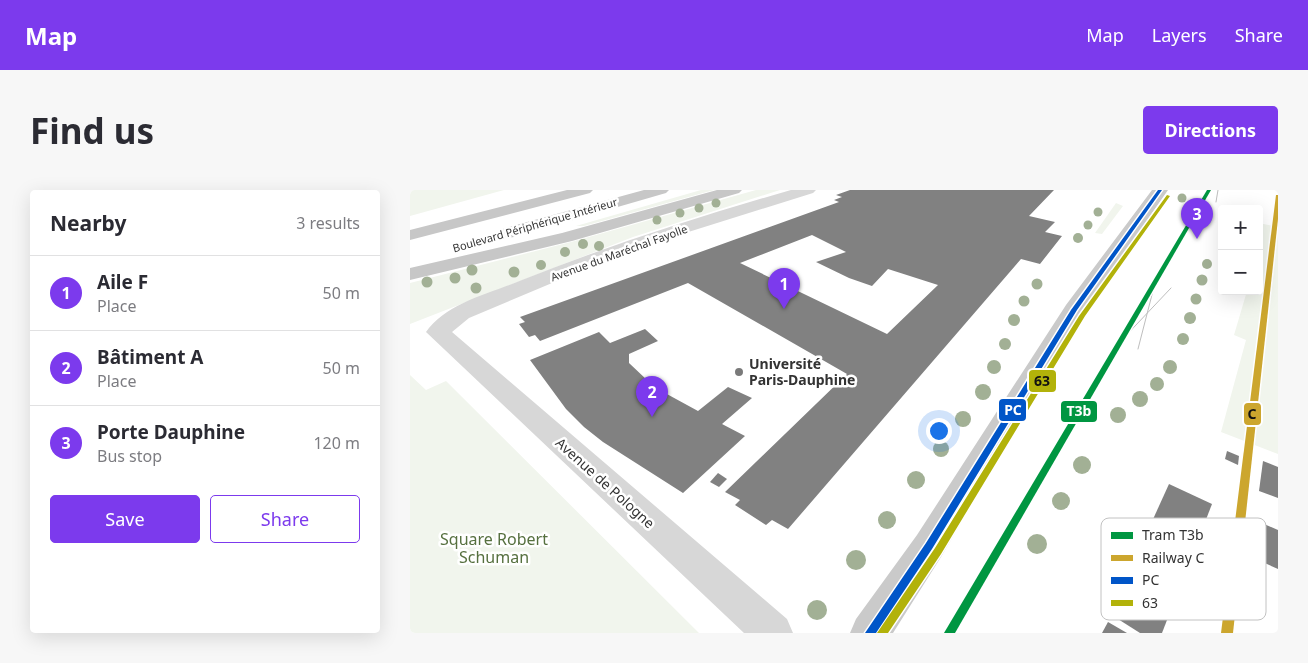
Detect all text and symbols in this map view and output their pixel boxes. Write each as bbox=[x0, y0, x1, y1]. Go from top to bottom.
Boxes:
text: Map bbox=[25, 19, 77, 52]
text: Map bbox=[1086, 23, 1124, 47]
text: Layers bbox=[1152, 23, 1207, 47]
text: Share bbox=[1235, 23, 1283, 47]
button: Directions bbox=[1143, 106, 1278, 154]
text: Find us bbox=[30, 107, 154, 154]
street label: Boulevard Périphérique Intérieur bbox=[451, 194, 619, 255]
pin: 3 bbox=[1181, 198, 1213, 239]
map controls bbox=[1218, 205, 1263, 295]
button: + bbox=[1218, 205, 1263, 250]
text: Nearby bbox=[50, 209, 126, 237]
text: 3 results bbox=[296, 212, 360, 234]
street label: Avenue du Maréchal Fayolle bbox=[548, 221, 689, 284]
button: − bbox=[1218, 250, 1263, 295]
pin: 1 bbox=[768, 268, 800, 309]
text: Aile F bbox=[97, 269, 148, 295]
text: 1 bbox=[61, 282, 71, 304]
text: 50 m bbox=[323, 282, 360, 304]
text: Place bbox=[97, 295, 137, 317]
text: Bâtiment A bbox=[97, 344, 204, 370]
place label: Université Paris-Dauphine bbox=[749, 354, 855, 389]
text: 2 bbox=[61, 357, 71, 379]
text: 50 m bbox=[323, 357, 360, 379]
marker: Université Paris-Dauphine bbox=[733, 366, 745, 378]
line badge: 63 bbox=[1028, 369, 1057, 393]
text: Place bbox=[97, 370, 137, 392]
text: 63 bbox=[1034, 371, 1050, 390]
pin: 2 bbox=[636, 376, 668, 417]
line badge: PC bbox=[998, 398, 1027, 422]
text: PC bbox=[1004, 400, 1022, 419]
line badge: T3b bbox=[1060, 400, 1098, 423]
text: T3b bbox=[1067, 401, 1092, 420]
line badge: C bbox=[1243, 402, 1262, 426]
text: C bbox=[1248, 404, 1257, 423]
your location bbox=[926, 418, 952, 444]
text: Porte Dauphine bbox=[97, 419, 245, 445]
text: 3 bbox=[61, 432, 71, 454]
text: 120 m bbox=[313, 432, 360, 454]
street label: Avenue de Pologne bbox=[552, 433, 659, 532]
text: Bus stop bbox=[97, 445, 162, 467]
button: Save bbox=[50, 495, 200, 543]
button: Share bbox=[210, 495, 360, 543]
legend bbox=[1101, 518, 1266, 620]
text: Tram T3b bbox=[1142, 525, 1204, 544]
park label: Square Robert Schuman bbox=[440, 528, 548, 568]
text: Railway C bbox=[1142, 548, 1204, 567]
text: PC bbox=[1142, 570, 1159, 589]
text: 63 bbox=[1142, 593, 1158, 612]

